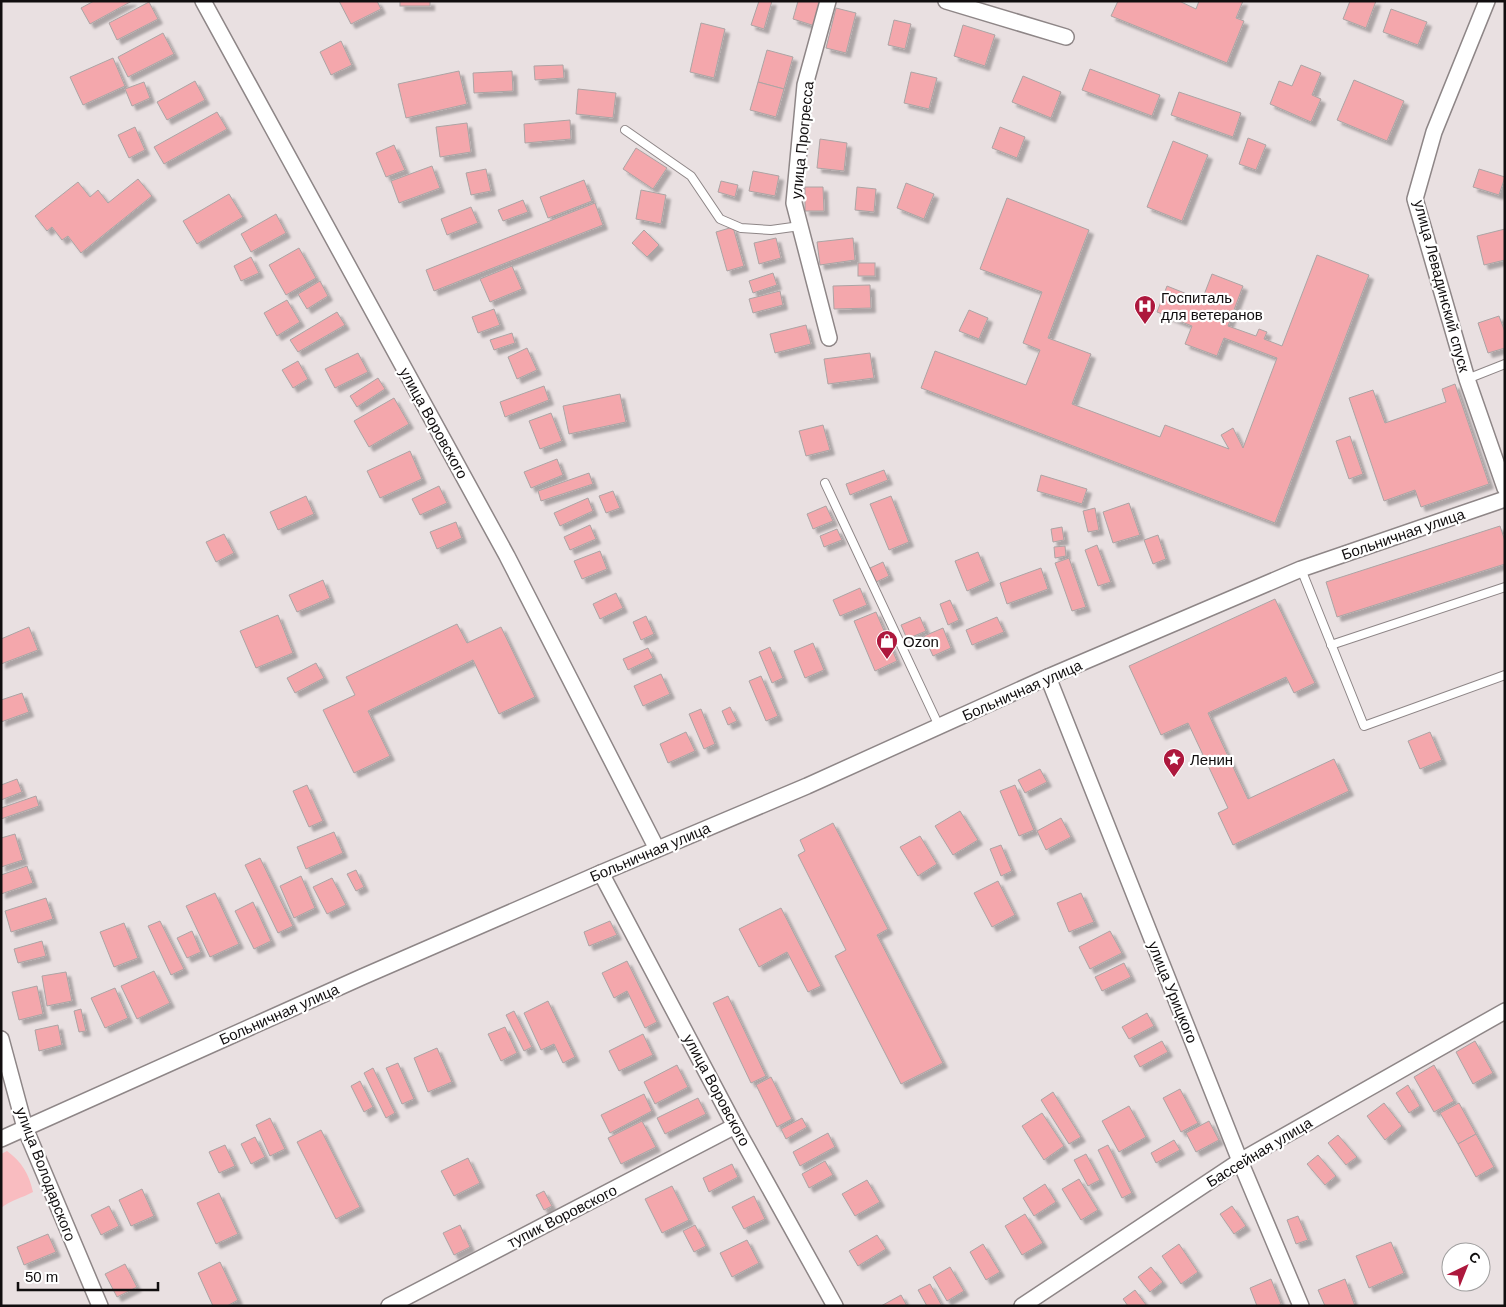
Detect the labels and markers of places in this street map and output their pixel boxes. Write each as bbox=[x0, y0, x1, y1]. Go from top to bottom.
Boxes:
place label: Госпиталь для ветеранов bbox=[1161, 289, 1263, 323]
hospital icon: Госпиталь для ветеранов bbox=[1133, 294, 1157, 325]
shop icon: Ozon bbox=[875, 629, 899, 660]
place label: Ozon bbox=[903, 633, 939, 650]
place icon: Ленин bbox=[1162, 747, 1186, 778]
place label: Ленин bbox=[1190, 751, 1233, 768]

